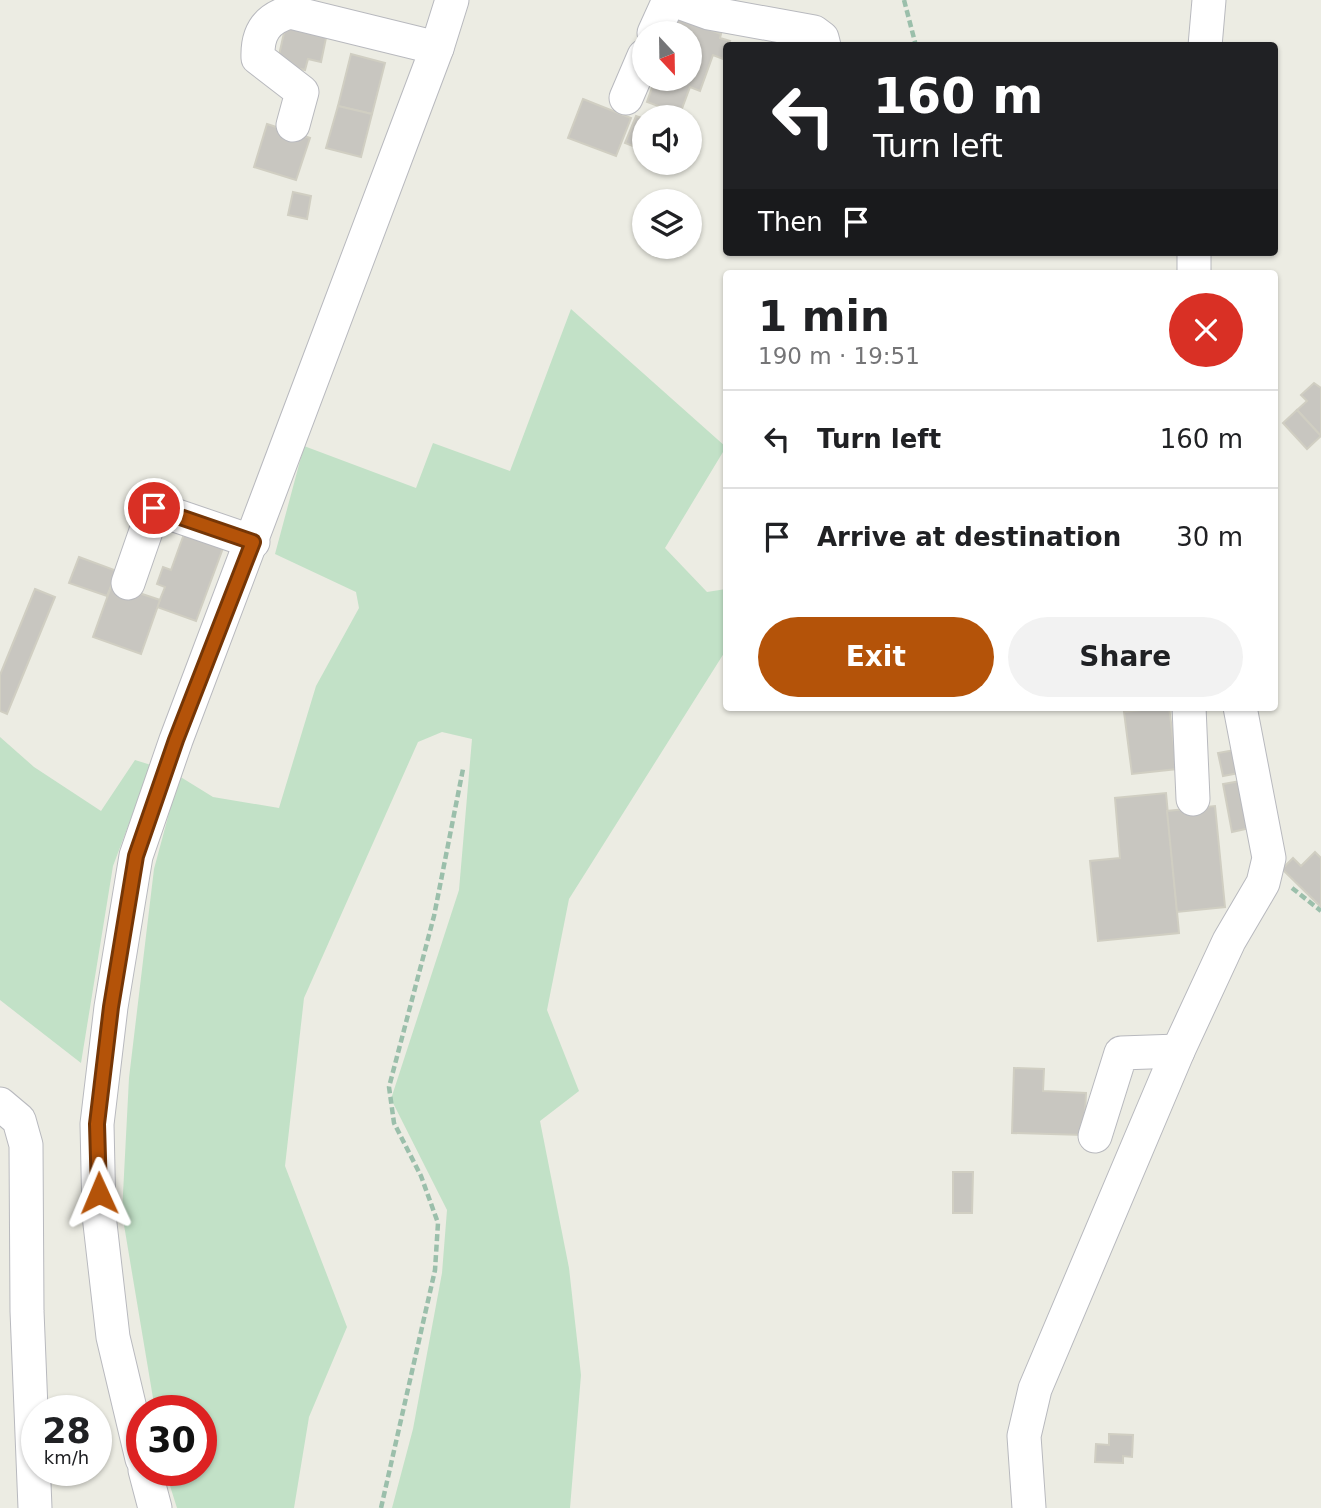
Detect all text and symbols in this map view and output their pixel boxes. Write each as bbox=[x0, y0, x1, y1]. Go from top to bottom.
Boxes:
north arrow bbox=[632, 21, 702, 91]
map controls bbox=[632, 21, 702, 259]
text: 160 m bbox=[873, 68, 1043, 125]
icon: left bbox=[758, 70, 849, 161]
button: sound bbox=[632, 105, 702, 175]
text: Turn left bbox=[873, 127, 1003, 165]
button: layers bbox=[632, 189, 702, 259]
icon: arrive bbox=[837, 203, 875, 241]
text: Then bbox=[758, 207, 823, 237]
text: 1 min bbox=[758, 292, 890, 341]
button: close bbox=[1169, 293, 1243, 367]
text: 190 m · 19:51 bbox=[758, 343, 920, 369]
icon: left bbox=[758, 420, 796, 458]
text: Turn left bbox=[817, 424, 941, 454]
text: 160 m bbox=[1160, 424, 1243, 454]
pin bbox=[124, 478, 184, 538]
icon: arrive bbox=[135, 489, 173, 527]
icon: arrive bbox=[758, 518, 796, 556]
text: Arrive at destination bbox=[817, 522, 1121, 552]
text: 30 m bbox=[1176, 522, 1243, 552]
button: Exit bbox=[758, 617, 994, 697]
button: Share bbox=[1008, 617, 1243, 697]
position arrow bbox=[62, 1156, 136, 1230]
speed limit sign: 30 bbox=[126, 1395, 217, 1486]
text: 28 bbox=[42, 1411, 91, 1451]
text: km/h bbox=[44, 1447, 89, 1468]

